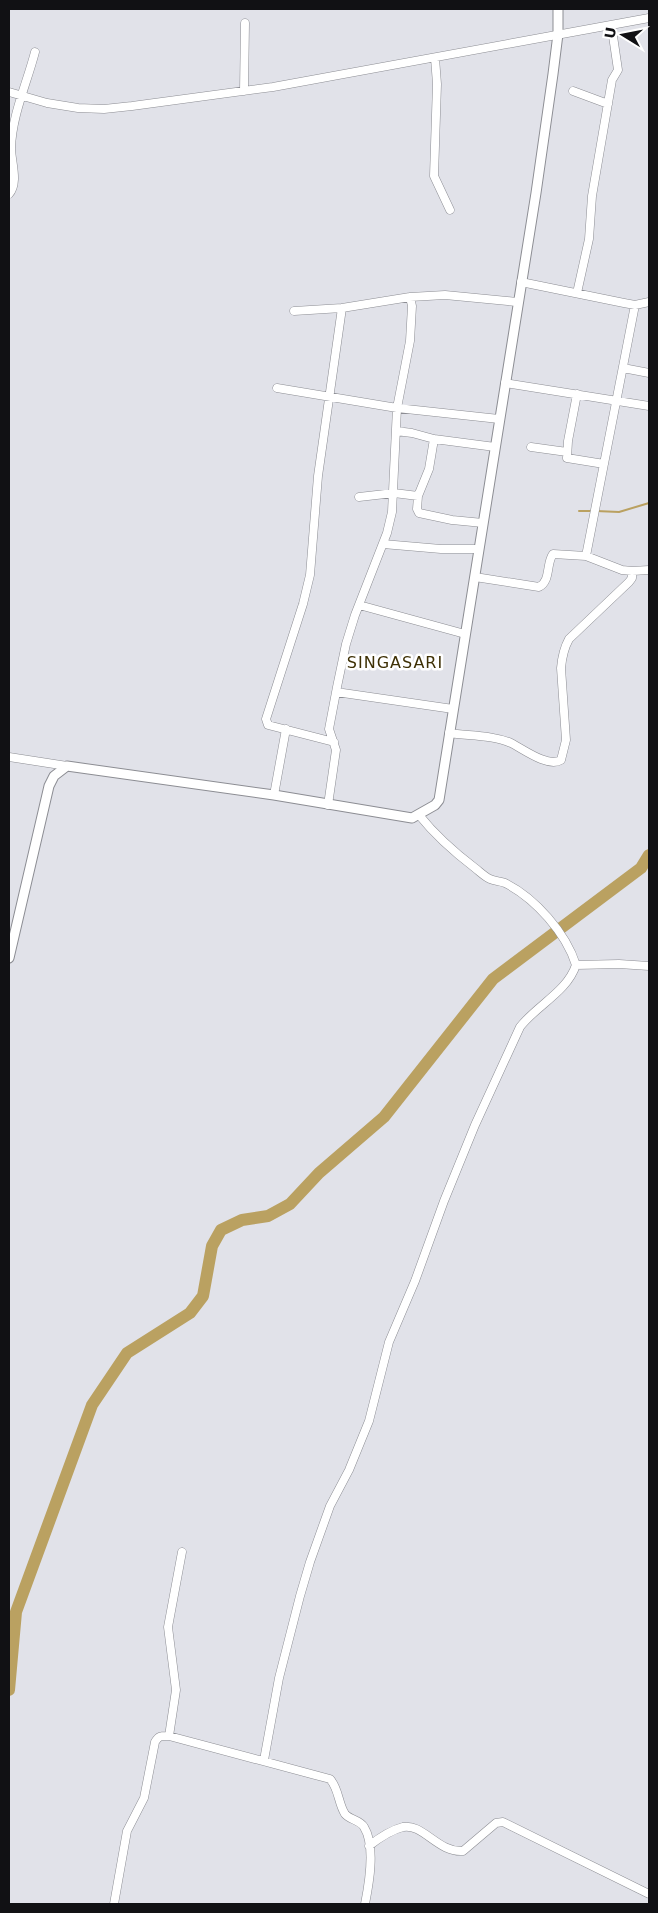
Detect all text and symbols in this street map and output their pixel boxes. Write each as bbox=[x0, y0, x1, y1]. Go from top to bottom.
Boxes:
north arrow bbox=[598, 10, 648, 60]
text: U bbox=[601, 26, 619, 40]
district label: SINGASARI bbox=[347, 653, 443, 672]

